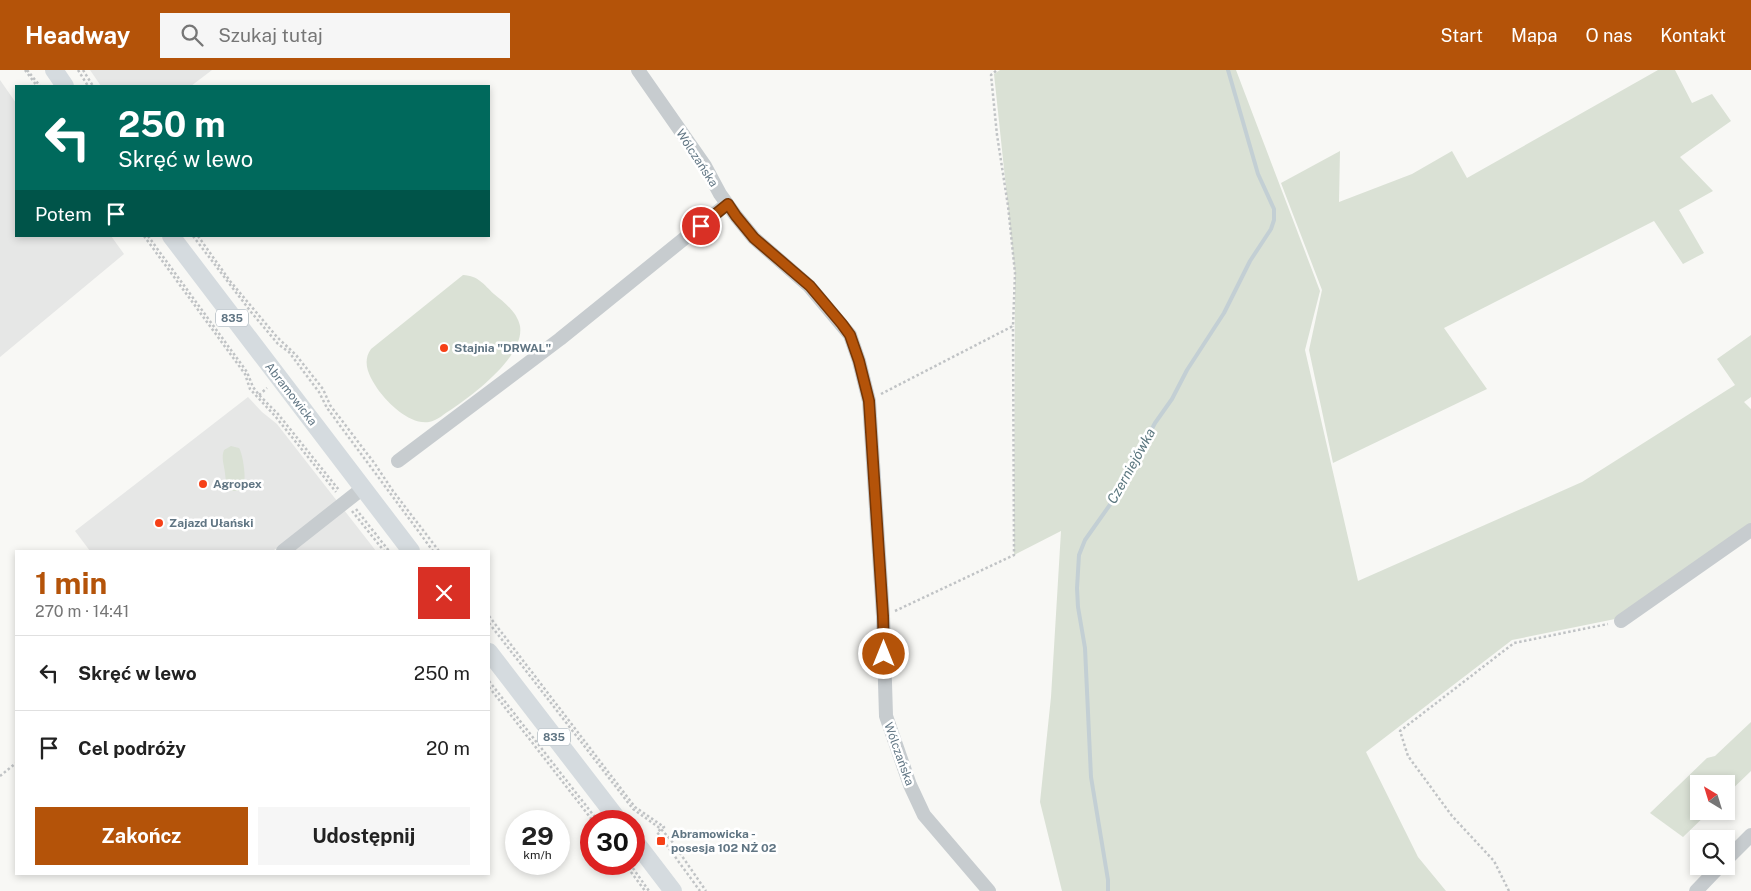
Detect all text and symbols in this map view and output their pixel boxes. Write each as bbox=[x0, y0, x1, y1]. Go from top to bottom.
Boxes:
search box bbox=[160, 13, 510, 58]
text: Headway bbox=[25, 21, 130, 49]
icon: search bbox=[178, 21, 206, 49]
text: Szukaj tutaj bbox=[218, 24, 323, 46]
text: Start bbox=[1441, 25, 1483, 46]
text: Mapa bbox=[1511, 25, 1557, 46]
text: O nas bbox=[1585, 25, 1632, 46]
text: Kontakt bbox=[1660, 25, 1726, 46]
text: 250 m bbox=[118, 104, 226, 145]
icon: left bbox=[35, 105, 100, 170]
street label: Wólczańska bbox=[673, 127, 721, 189]
text: Skręć w lewo bbox=[118, 146, 253, 172]
icon: arrive bbox=[102, 200, 130, 228]
text: Potem bbox=[35, 203, 92, 225]
pin bbox=[680, 205, 722, 247]
icon: arrive bbox=[687, 212, 715, 240]
road number: 835 bbox=[216, 310, 248, 326]
place label: Stajnia "DRWAL" bbox=[454, 341, 552, 355]
marker: Stajnia "DRWAL" bbox=[438, 342, 450, 354]
street label: Abramowicka bbox=[262, 360, 320, 428]
water label: Czerniejówka bbox=[1104, 425, 1158, 507]
place label: Agropex bbox=[213, 477, 262, 491]
marker: Agropex bbox=[197, 478, 209, 490]
place label: Zajazd Ułański bbox=[169, 516, 253, 530]
marker: Zajazd Ułański bbox=[153, 517, 165, 529]
text: 1 min bbox=[35, 565, 107, 601]
button: close bbox=[418, 567, 470, 619]
text: 270 m · 14:41 bbox=[35, 602, 129, 621]
position arrow bbox=[857, 627, 909, 679]
icon: left bbox=[35, 659, 63, 687]
text: Skręć w lewo bbox=[78, 662, 197, 684]
text: 250 m bbox=[414, 662, 470, 684]
street label: Wólczańska bbox=[881, 721, 917, 787]
road number: 835 bbox=[538, 729, 570, 746]
icon: arrive bbox=[35, 734, 63, 762]
text: Cel podróży bbox=[78, 737, 186, 759]
text: 20 m bbox=[426, 737, 470, 759]
north arrow bbox=[1690, 775, 1735, 820]
map controls bbox=[1690, 775, 1735, 875]
button: Zakończ bbox=[35, 807, 248, 865]
button: Udostępnij bbox=[258, 807, 470, 865]
speed limit sign: 30 bbox=[580, 810, 645, 875]
text: 29 bbox=[521, 821, 554, 851]
place label: Abramowicka - posesja 102 NŻ 02 bbox=[671, 827, 777, 855]
button: search bbox=[1690, 830, 1735, 875]
marker: Abramowicka - posesja 102 NŻ 02 bbox=[655, 835, 667, 847]
text: km/h bbox=[523, 848, 552, 862]

